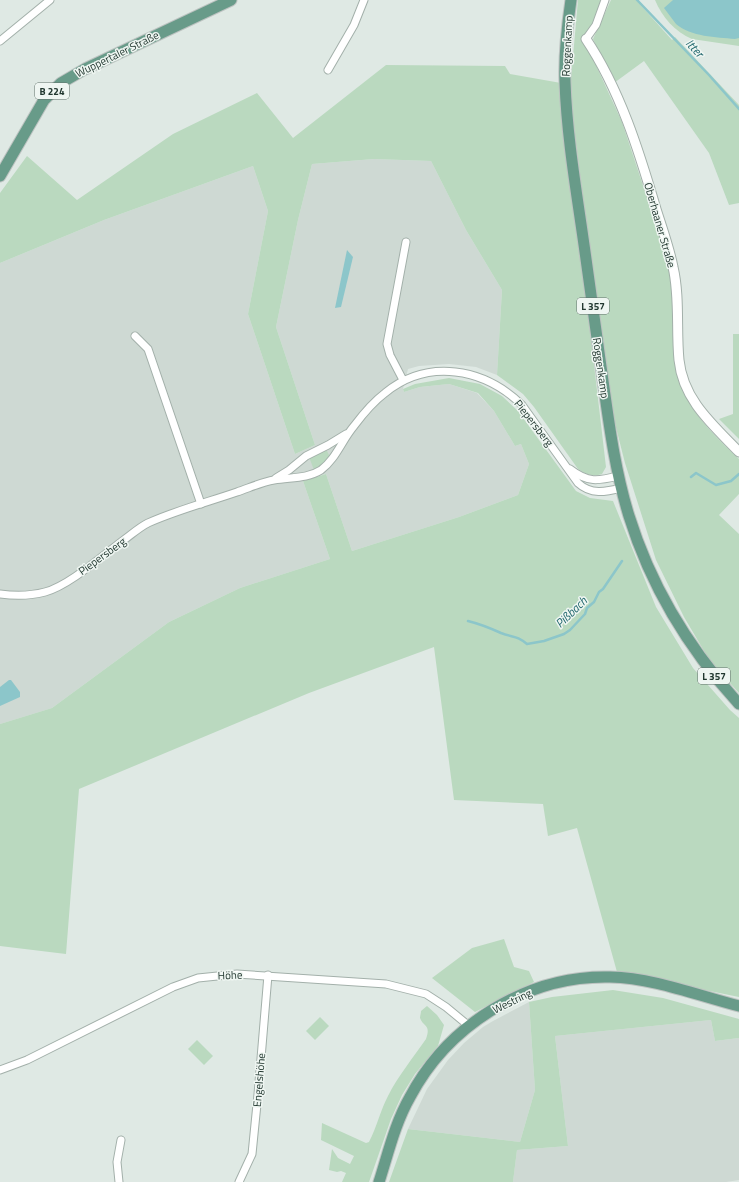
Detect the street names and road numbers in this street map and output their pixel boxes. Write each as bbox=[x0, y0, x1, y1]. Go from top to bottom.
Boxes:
street label: Roggenkamp bbox=[557, 15, 577, 77]
street label: Wuppertaler Straße bbox=[73, 27, 162, 81]
road number: B 224 bbox=[35, 83, 69, 99]
street label: Oberhaaner Straße bbox=[640, 181, 680, 270]
road number: L 357 bbox=[577, 298, 609, 314]
street label: Roggenkamp bbox=[589, 337, 613, 400]
street label: Piepersberg bbox=[511, 396, 558, 450]
street label: Piepersberg bbox=[75, 533, 129, 579]
road number: L 357 bbox=[698, 668, 730, 684]
street label: Höhe bbox=[217, 967, 243, 983]
street label: Westring bbox=[490, 984, 535, 1017]
street label: Engelshöhe bbox=[249, 1052, 269, 1108]

